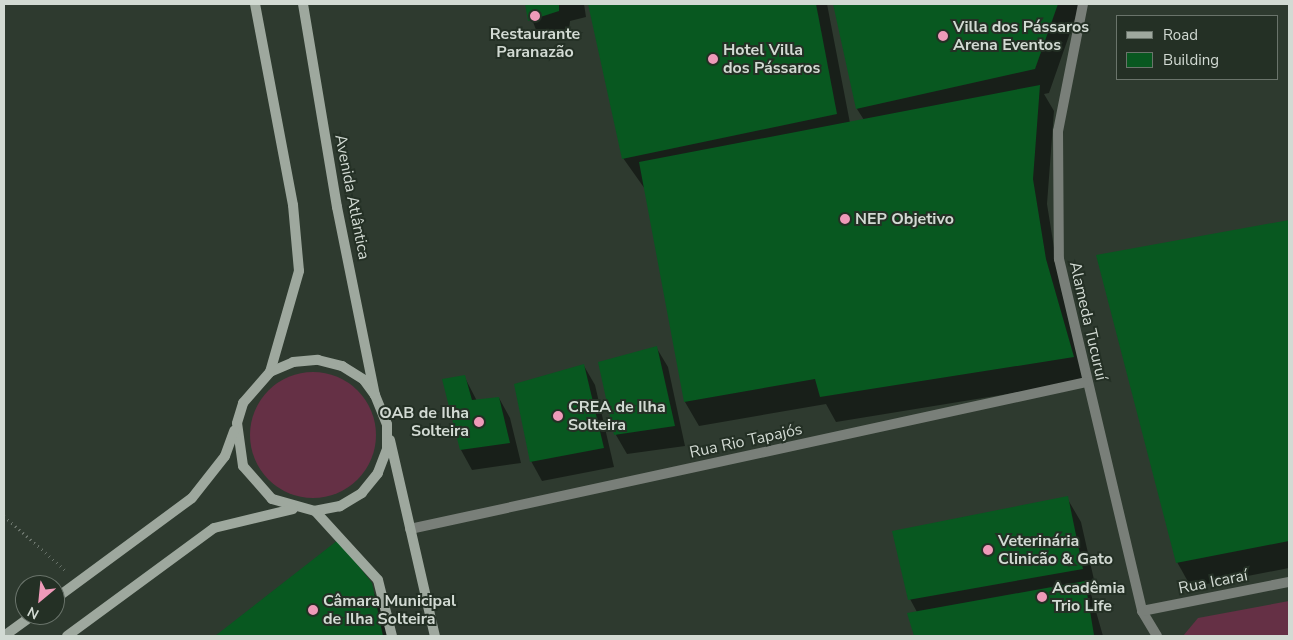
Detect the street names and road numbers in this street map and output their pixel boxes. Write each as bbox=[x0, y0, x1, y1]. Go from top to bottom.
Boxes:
street label: Avenida Atlântica bbox=[330, 133, 374, 261]
street label: Alameda Tucuruí bbox=[1065, 260, 1111, 382]
street label: Rua Rio Tapajós bbox=[688, 420, 804, 462]
street label: Rua Icaraí bbox=[1177, 566, 1249, 598]

